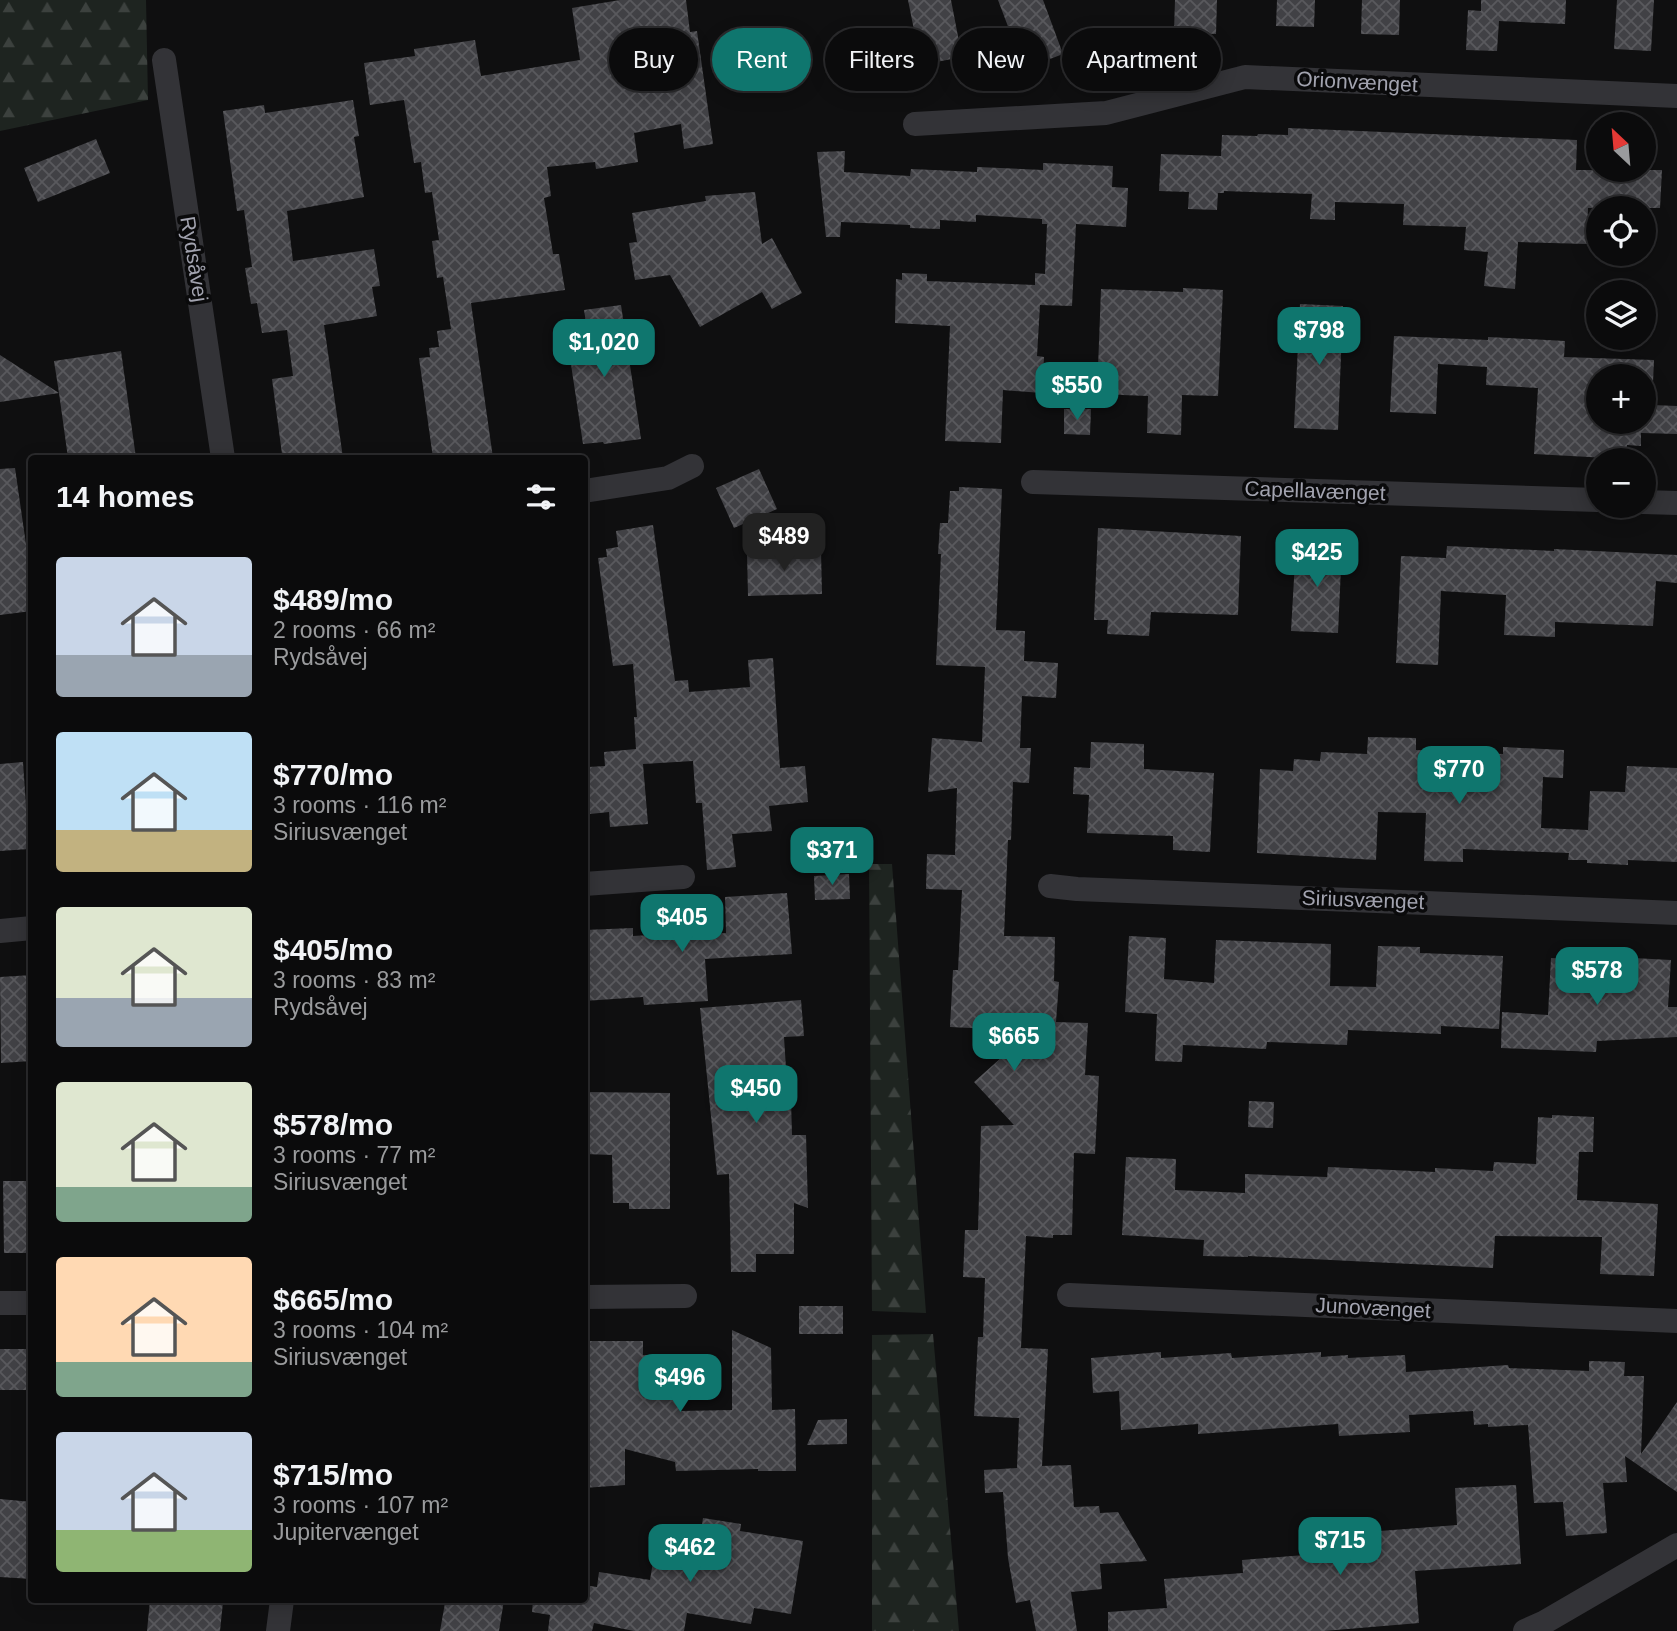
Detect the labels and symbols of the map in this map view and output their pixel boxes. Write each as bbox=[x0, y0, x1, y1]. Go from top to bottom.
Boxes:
street label: Orionvænget bbox=[1296, 67, 1418, 96]
north arrow bbox=[1586, 112, 1656, 182]
street label: Rydsåvej bbox=[176, 214, 213, 303]
pin: $798 bbox=[1278, 308, 1360, 367]
pin: $1,020 bbox=[547, 320, 661, 379]
pin: $550 bbox=[1036, 362, 1118, 422]
street label: Capellavænget bbox=[1244, 477, 1386, 504]
pin: $489 bbox=[743, 514, 825, 573]
pin: $425 bbox=[1276, 530, 1358, 589]
pin: $770 bbox=[1418, 746, 1500, 806]
pin: $371 bbox=[791, 828, 873, 887]
street label: Siriusvænget bbox=[1301, 886, 1425, 913]
pin: $405 bbox=[641, 894, 723, 954]
pin: $578 bbox=[1556, 948, 1638, 1007]
pin: $665 bbox=[973, 1014, 1055, 1073]
pin: $450 bbox=[715, 1066, 797, 1125]
street label: Junovænget bbox=[1315, 1293, 1431, 1322]
pin: $496 bbox=[639, 1354, 721, 1414]
pin: $715 bbox=[1299, 1518, 1381, 1577]
pin: $462 bbox=[649, 1524, 731, 1584]

